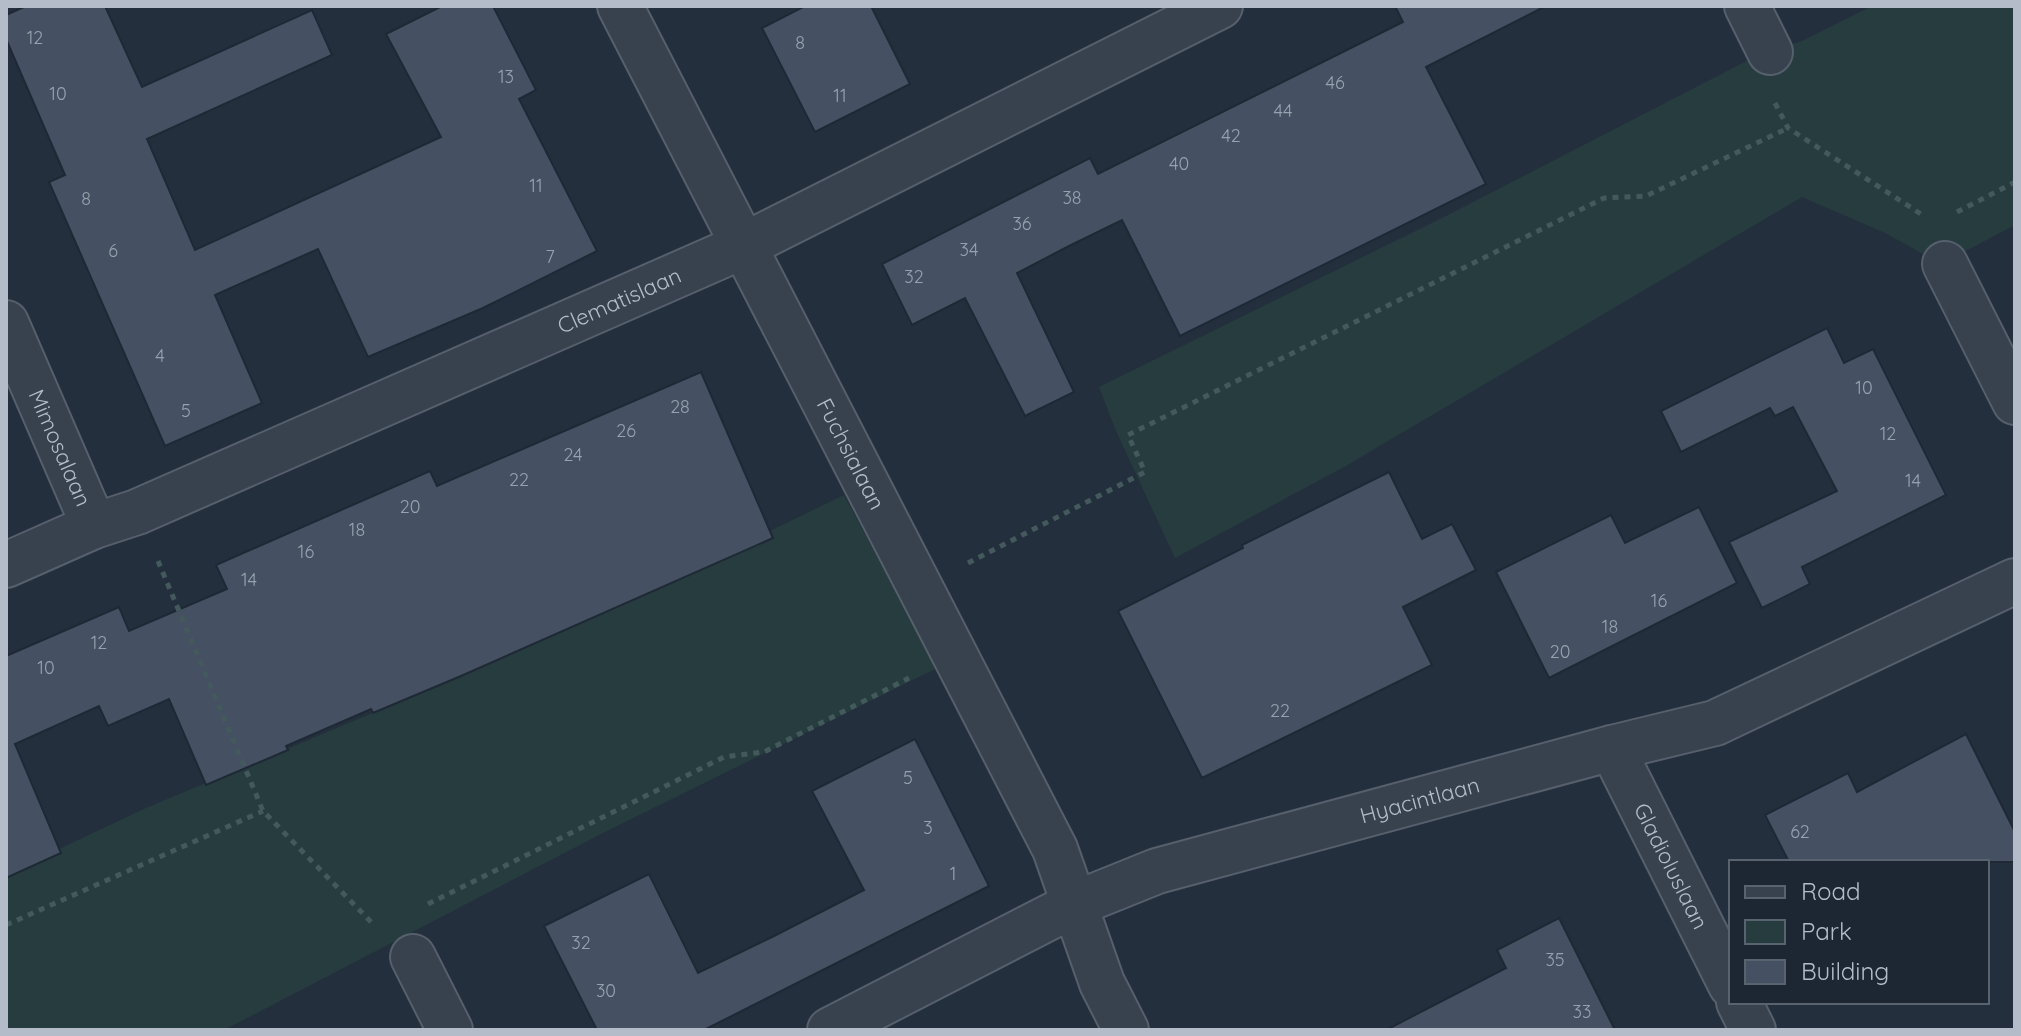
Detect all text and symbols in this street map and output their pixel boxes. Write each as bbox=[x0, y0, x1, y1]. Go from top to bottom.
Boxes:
house number: 12 bbox=[27, 26, 43, 49]
house number: 8 bbox=[795, 31, 805, 54]
house number: 13 bbox=[498, 65, 514, 88]
house number: 46 bbox=[1325, 71, 1345, 94]
house number: 10 bbox=[49, 82, 67, 105]
house number: 11 bbox=[833, 84, 847, 107]
house number: 44 bbox=[1274, 99, 1292, 122]
house number: 42 bbox=[1221, 124, 1241, 147]
house number: 40 bbox=[1169, 152, 1189, 175]
house number: 11 bbox=[529, 174, 543, 197]
house number: 38 bbox=[1062, 186, 1082, 209]
house number: 8 bbox=[81, 187, 91, 210]
house number: 36 bbox=[1012, 212, 1032, 235]
house number: 34 bbox=[960, 238, 978, 261]
house number: 6 bbox=[108, 239, 118, 262]
house number: 7 bbox=[545, 245, 555, 268]
street label: Clematislaan bbox=[553, 261, 685, 340]
house number: 32 bbox=[904, 265, 924, 288]
house number: 4 bbox=[155, 344, 165, 367]
house number: 10 bbox=[1855, 376, 1873, 399]
street label: Mimosalaan bbox=[22, 385, 98, 511]
street label: Fuchsialaan bbox=[811, 393, 891, 514]
house number: 28 bbox=[670, 395, 690, 418]
house number: 5 bbox=[181, 399, 191, 422]
house number: 26 bbox=[616, 419, 636, 442]
house number: 12 bbox=[1880, 422, 1896, 445]
house number: 24 bbox=[563, 443, 583, 466]
house number: 22 bbox=[509, 468, 529, 491]
house number: 14 bbox=[1905, 469, 1921, 492]
house number: 20 bbox=[400, 495, 420, 518]
house number: 18 bbox=[349, 518, 365, 541]
house number: 16 bbox=[298, 540, 314, 563]
house number: 14 bbox=[241, 568, 257, 591]
house number: 16 bbox=[1651, 589, 1667, 612]
house number: 18 bbox=[1602, 615, 1618, 638]
house number: 12 bbox=[91, 631, 107, 654]
house number: 20 bbox=[1550, 640, 1570, 663]
house number: 10 bbox=[37, 656, 55, 679]
house number: 22 bbox=[1270, 699, 1290, 722]
house number: 5 bbox=[903, 766, 913, 789]
street label: Hyacintlaan bbox=[1357, 770, 1483, 830]
street label: Gladioluslaan bbox=[1628, 798, 1715, 934]
house number: 3 bbox=[923, 816, 933, 839]
house number: 62 bbox=[1790, 820, 1810, 843]
legend bbox=[1729, 860, 1989, 1004]
house number: 1 bbox=[950, 862, 956, 885]
text: Road bbox=[1801, 876, 1861, 906]
text: Park bbox=[1801, 916, 1852, 946]
house number: 32 bbox=[571, 931, 591, 954]
house number: 35 bbox=[1545, 948, 1565, 971]
text: Building bbox=[1801, 956, 1889, 986]
house number: 30 bbox=[596, 979, 616, 1002]
house number: 33 bbox=[1573, 1000, 1591, 1023]

